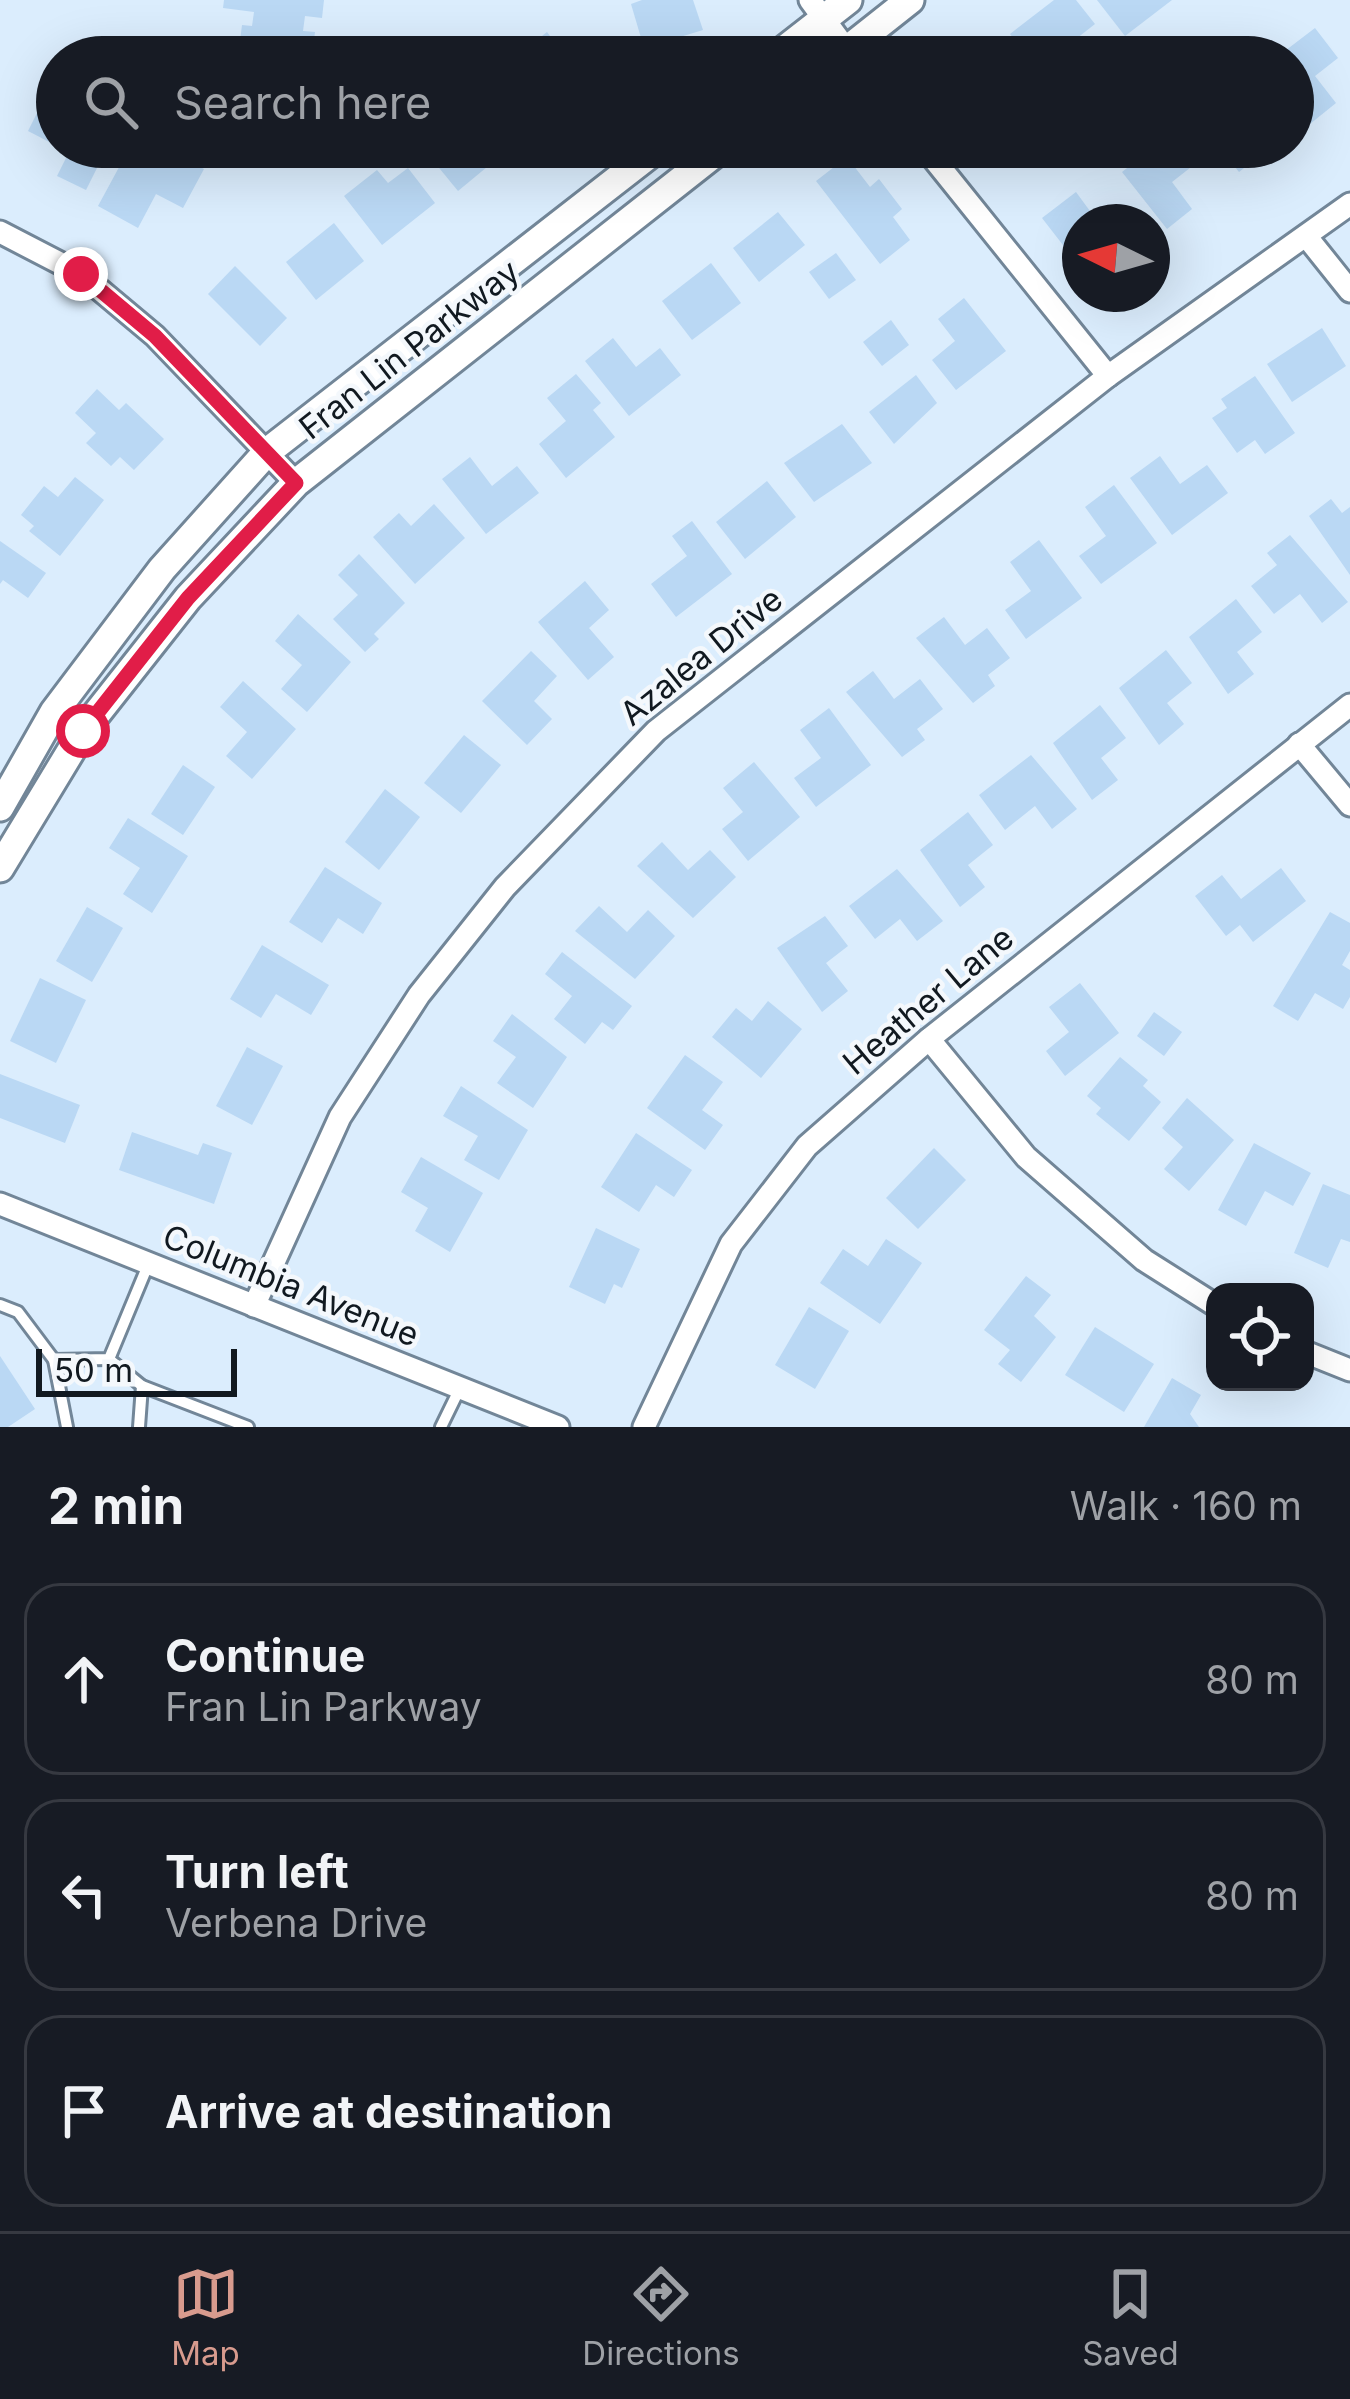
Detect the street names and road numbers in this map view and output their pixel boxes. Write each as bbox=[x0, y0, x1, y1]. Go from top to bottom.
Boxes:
street label: Fran Lin Parkway bbox=[291, 251, 527, 447]
street label: Azalea Drive bbox=[612, 579, 790, 733]
street label: Heather Lane bbox=[835, 917, 1021, 1083]
street label: Columbia Avenue bbox=[157, 1215, 425, 1355]

